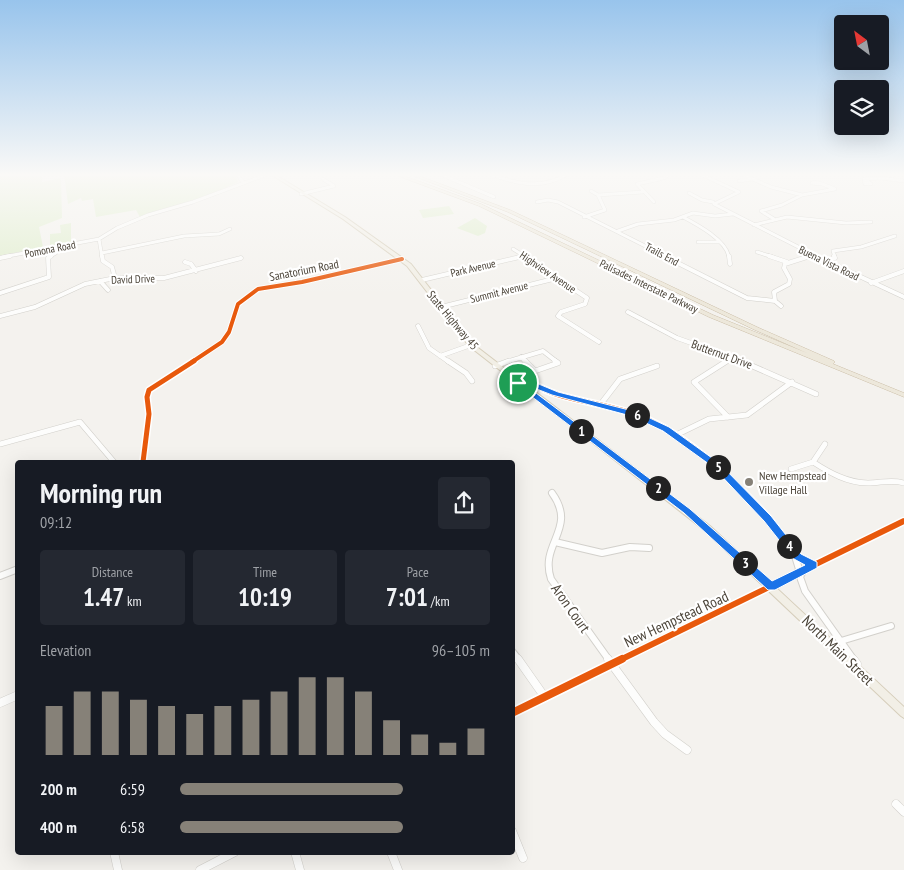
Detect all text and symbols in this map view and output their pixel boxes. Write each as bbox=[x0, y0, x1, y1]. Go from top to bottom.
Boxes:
north arrow bbox=[834, 15, 889, 70]
map controls bbox=[834, 15, 889, 135]
button: layers bbox=[834, 80, 889, 135]
street label: Pomona Road bbox=[23, 237, 77, 261]
street label: Trails End bbox=[643, 239, 682, 269]
street label: Buena Vista Road bbox=[796, 242, 862, 284]
street label: Highview Avenue bbox=[517, 248, 579, 296]
street label: Sanatorium Road bbox=[268, 256, 340, 284]
street label: Park Avenue bbox=[449, 256, 497, 280]
street label: Palisades Interstate Parkway bbox=[598, 256, 701, 316]
street label: David Drive bbox=[111, 271, 156, 287]
street label: Summit Avenue bbox=[469, 278, 530, 306]
street label: State Highway 45 bbox=[424, 287, 482, 353]
street label: Butternut Drive bbox=[689, 336, 755, 372]
pin bbox=[497, 362, 539, 404]
icon: arrive bbox=[504, 369, 532, 397]
pin: 6 bbox=[624, 402, 650, 428]
text: 6 bbox=[634, 406, 641, 424]
pin: 1 bbox=[568, 418, 594, 444]
text: 1 bbox=[578, 422, 585, 440]
pin: 5 bbox=[706, 454, 730, 480]
text: 5 bbox=[715, 458, 722, 476]
place label: New Hempstead Village Hall bbox=[758, 468, 826, 497]
text: Morning run bbox=[40, 474, 162, 511]
pin: 2 bbox=[646, 476, 670, 500]
marker: New Hempstead Village Hall bbox=[743, 476, 755, 488]
button: share bbox=[438, 477, 490, 529]
text: 2 bbox=[655, 479, 662, 497]
text: 09:12 bbox=[40, 512, 72, 532]
pin: 4 bbox=[776, 534, 802, 558]
text: 4 bbox=[786, 537, 793, 555]
pin: 3 bbox=[732, 550, 758, 576]
text: 3 bbox=[742, 554, 749, 572]
text: Distance bbox=[92, 563, 133, 581]
text: Time bbox=[253, 563, 277, 581]
text: Pace bbox=[407, 563, 429, 581]
street label: Aron Court bbox=[547, 580, 595, 636]
text: 1.47 bbox=[83, 581, 124, 613]
text: 10:19 bbox=[238, 581, 292, 613]
text: 7:01 bbox=[386, 581, 428, 613]
street label: New Hempstead Road bbox=[621, 587, 731, 651]
text: km bbox=[124, 592, 142, 610]
text: /km bbox=[428, 592, 450, 610]
street label: North Main Street bbox=[798, 611, 878, 689]
text: Elevation bbox=[40, 640, 91, 660]
text: 96–105 m bbox=[432, 640, 490, 660]
text: 200 m bbox=[40, 779, 77, 799]
text: 6:59 bbox=[120, 779, 145, 799]
text: 400 m bbox=[40, 817, 77, 837]
text: 6:58 bbox=[120, 817, 145, 837]

